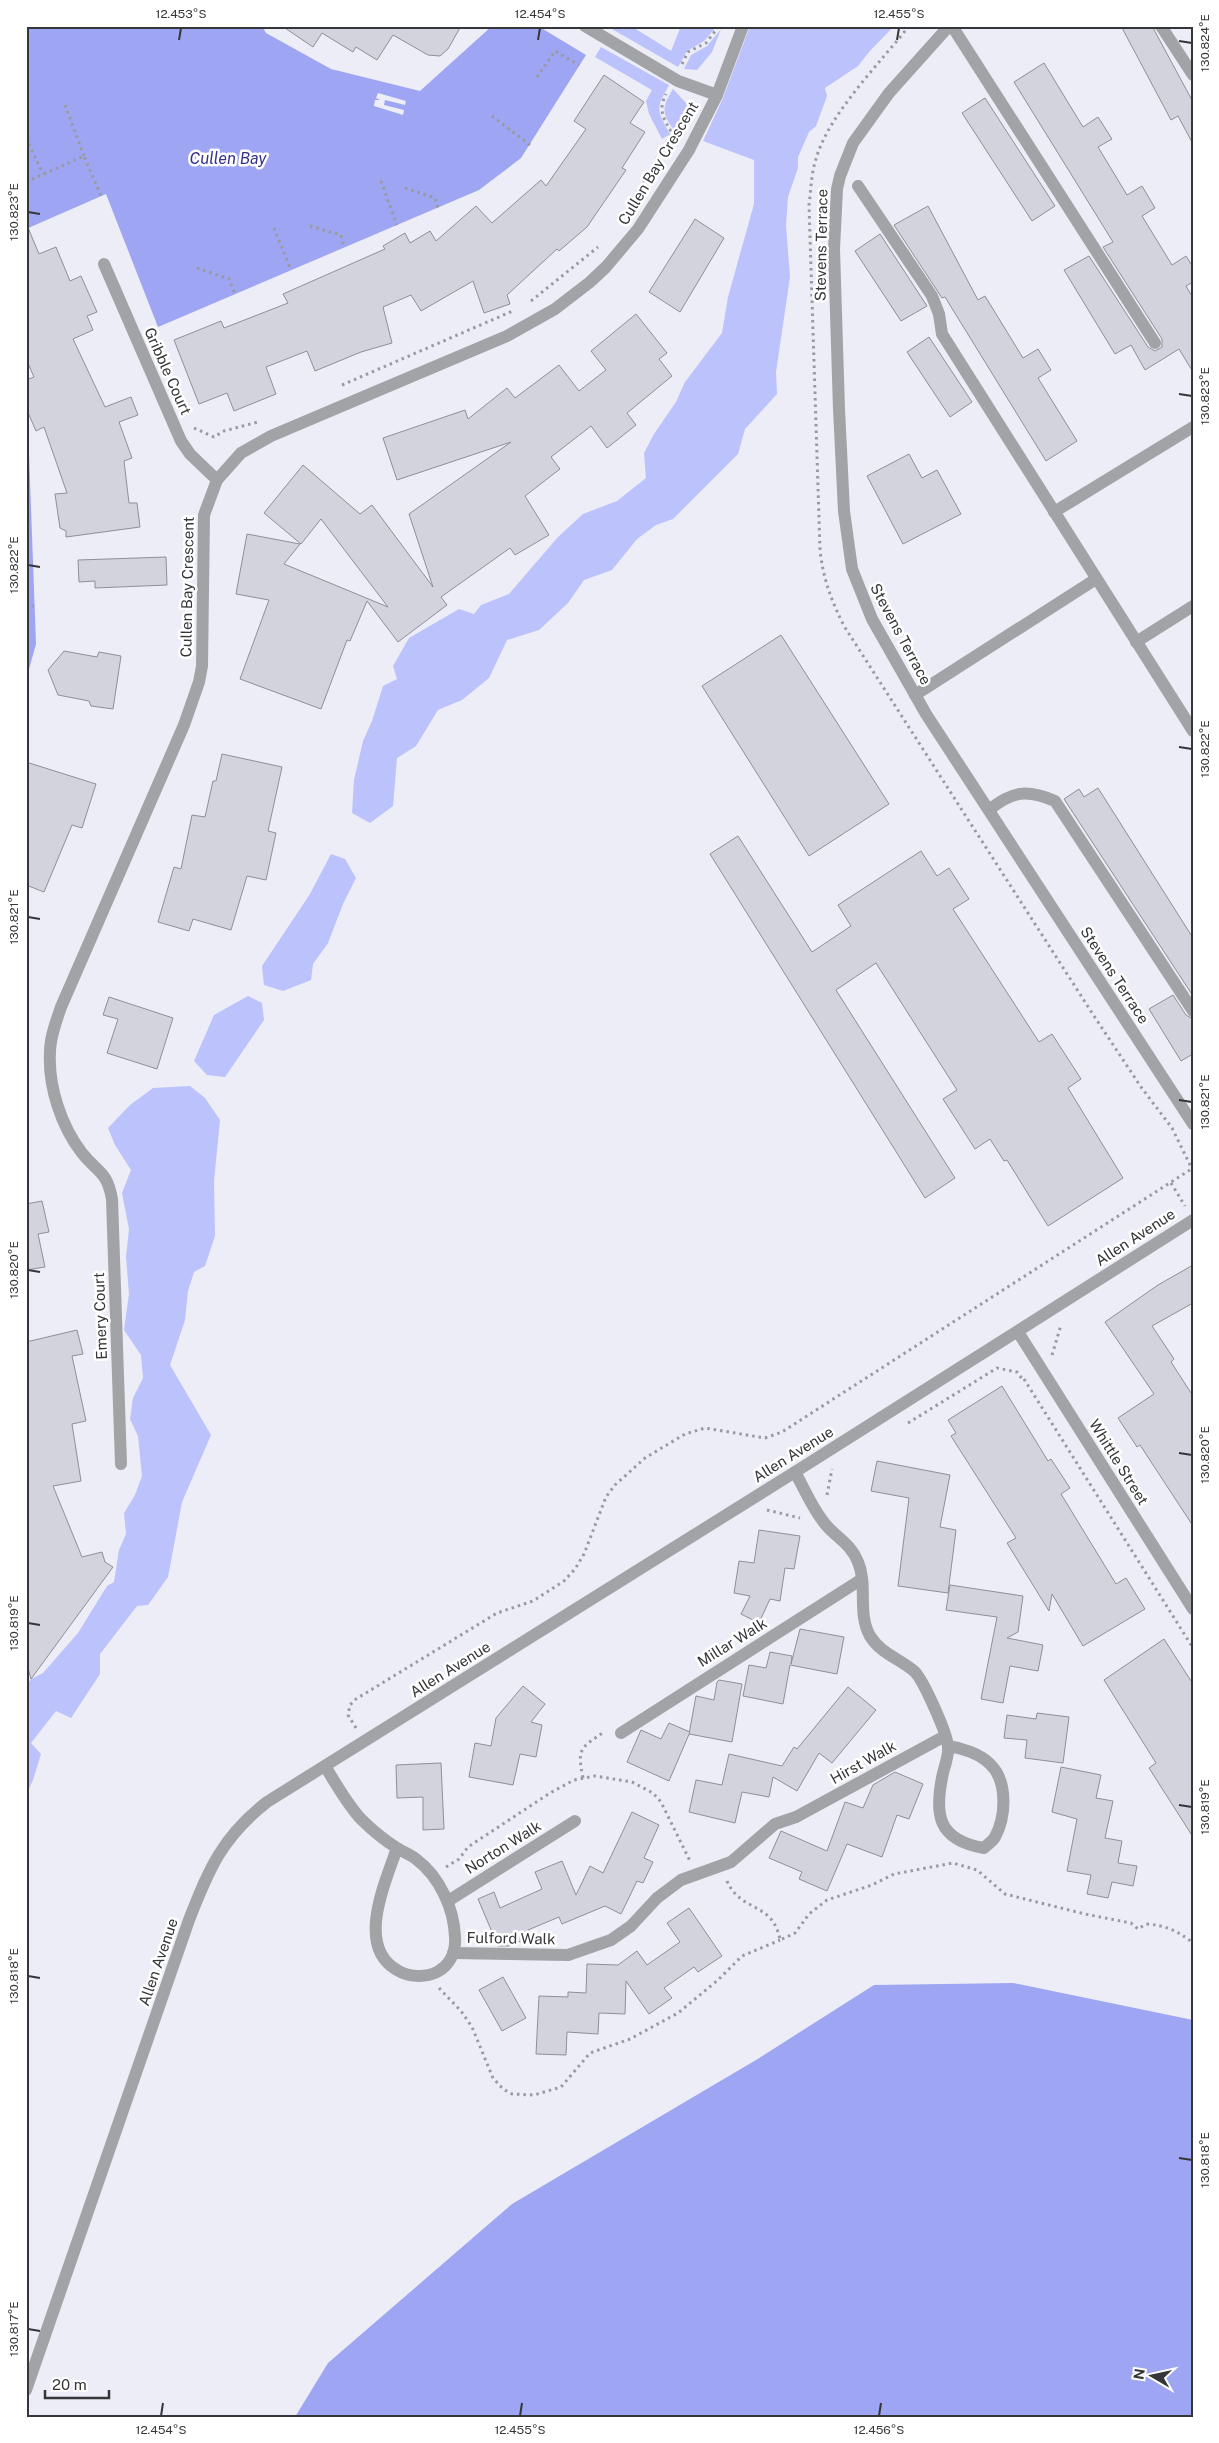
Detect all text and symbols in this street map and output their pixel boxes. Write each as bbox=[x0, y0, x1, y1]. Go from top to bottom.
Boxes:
text: 12.453°S bbox=[156, 7, 206, 21]
text: 12.454°S bbox=[515, 7, 565, 21]
text: 12.455°S bbox=[873, 7, 925, 21]
text: 130.824°E bbox=[1198, 14, 1212, 72]
street label: Cullen Bay Crescent bbox=[614, 98, 702, 228]
water label: Cullen Bay bbox=[190, 149, 267, 168]
text: 130.823°E bbox=[7, 183, 21, 241]
street label: Stevens Terrace bbox=[812, 189, 830, 301]
street label: Gribble Court bbox=[141, 325, 195, 417]
text: 130.823°E bbox=[1198, 367, 1212, 425]
street label: Cullen Bay Crescent bbox=[177, 516, 197, 658]
text: 130.822°E bbox=[7, 536, 21, 594]
street label: Stevens Terrace bbox=[867, 581, 935, 687]
text: 130.822°E bbox=[1198, 720, 1212, 778]
text: 130.821°E bbox=[7, 889, 21, 945]
street label: Stevens Terrace bbox=[1077, 923, 1153, 1027]
text: 130.821°E bbox=[1198, 1074, 1212, 1130]
street label: Allen Avenue bbox=[1092, 1205, 1178, 1269]
text: 130.820°E bbox=[7, 1241, 21, 1299]
street label: Emery Court bbox=[90, 1272, 110, 1360]
street label: Whittle Street bbox=[1086, 1416, 1152, 1508]
street label: Allen Avenue bbox=[750, 1423, 836, 1485]
text: 130.820°E bbox=[1198, 1426, 1212, 1484]
text: 130.819°E bbox=[7, 1595, 21, 1651]
street label: Millar Walk bbox=[694, 1614, 770, 1670]
street label: Allen Avenue bbox=[407, 1638, 493, 1700]
street label: Hirst Walk bbox=[827, 1737, 899, 1787]
text: 130.819°E bbox=[1198, 1779, 1212, 1835]
street label: Norton Walk bbox=[462, 1817, 544, 1877]
street label: Allen Avenue bbox=[135, 1916, 181, 2008]
street label: Fulford Walk bbox=[466, 1929, 556, 1947]
text: 130.818°E bbox=[7, 1948, 21, 2004]
text: 130.818°E bbox=[1198, 2132, 1212, 2188]
text: 130.817°E bbox=[7, 2301, 21, 2357]
north arrow bbox=[1126, 2350, 1176, 2400]
text: N bbox=[1130, 2367, 1148, 2381]
scale bar bbox=[45, 2368, 109, 2400]
text: 20 m bbox=[52, 2376, 87, 2393]
text: 12.454°S bbox=[136, 2423, 186, 2437]
text: 12.455°S bbox=[494, 2423, 546, 2437]
text: 12.456°S bbox=[854, 2423, 904, 2437]

